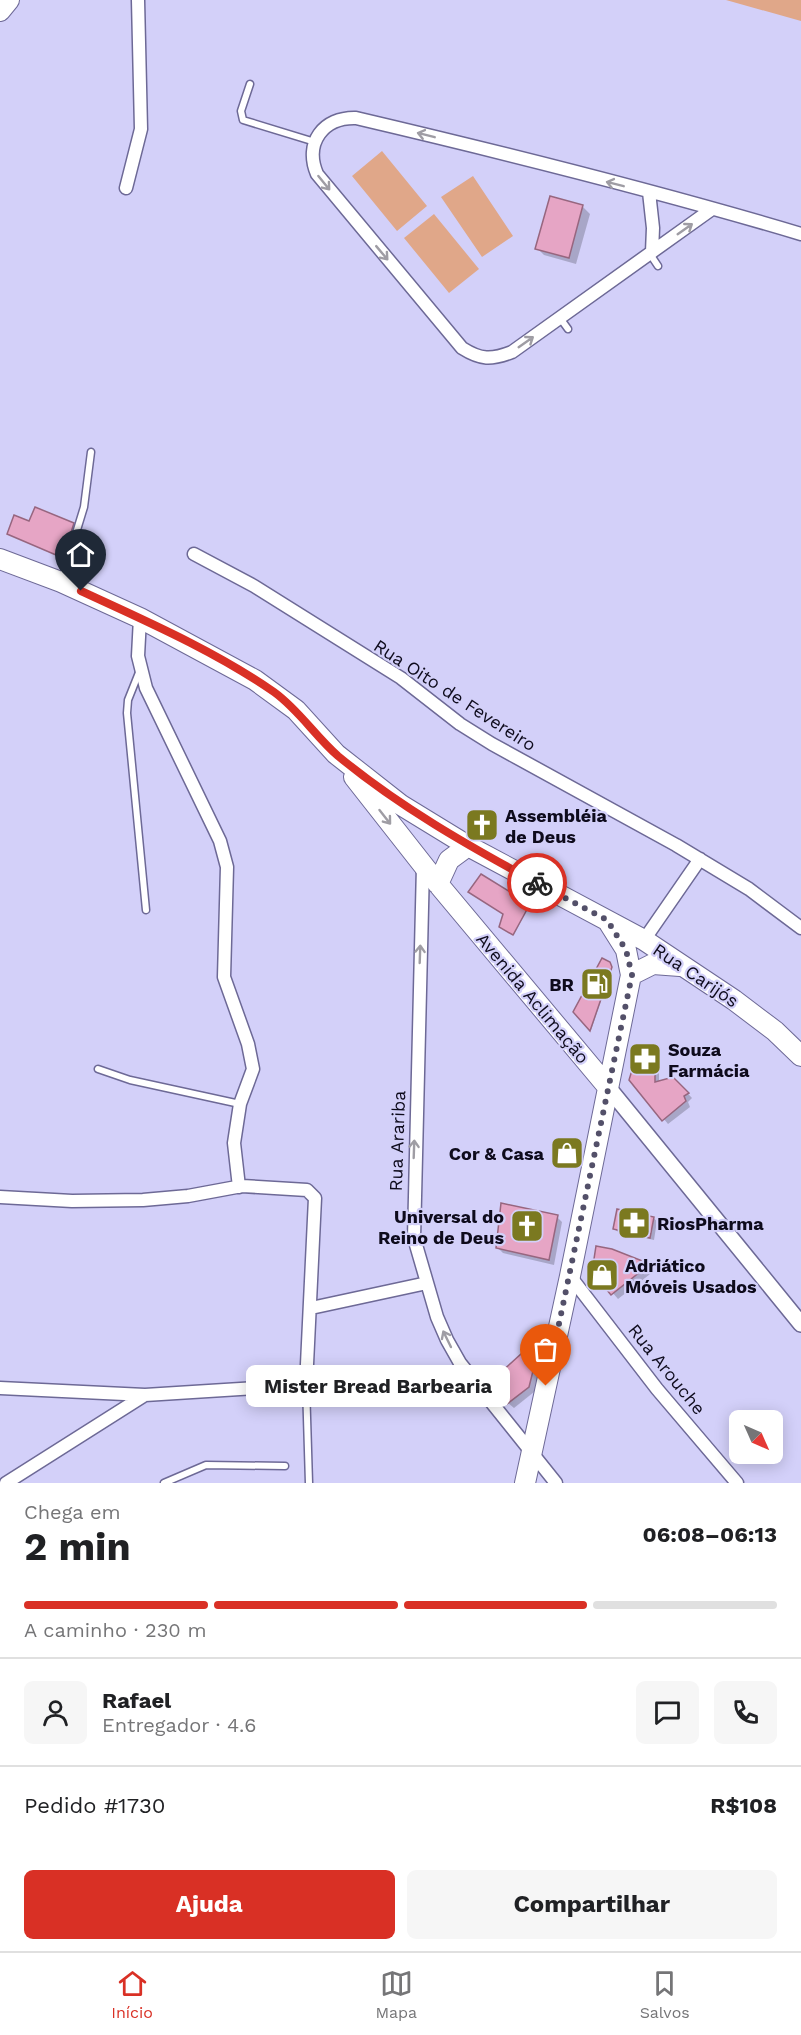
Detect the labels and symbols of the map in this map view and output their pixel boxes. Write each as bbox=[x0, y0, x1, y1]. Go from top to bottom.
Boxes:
one-way arrow bbox=[417, 129, 436, 140]
one-way arrow bbox=[318, 175, 331, 191]
one-way arrow bbox=[606, 177, 625, 189]
one-way arrow bbox=[676, 223, 692, 235]
one-way arrow bbox=[376, 245, 389, 261]
one-way arrow bbox=[517, 336, 533, 348]
pin bbox=[55, 529, 106, 591]
street label: Rua Oito de Fevereiro bbox=[370, 635, 540, 755]
place label: Assembléia de Deus bbox=[505, 805, 607, 847]
church icon: Assembléia de Deus bbox=[464, 807, 500, 843]
one-way arrow bbox=[378, 808, 391, 824]
courier bbox=[507, 853, 567, 913]
street label: Avenida Aclimação bbox=[472, 928, 594, 1068]
street label: Rua Carijós bbox=[649, 939, 743, 1011]
one-way arrow bbox=[415, 945, 426, 965]
fuel station icon: BR bbox=[579, 966, 615, 1002]
place label: BR bbox=[549, 974, 575, 995]
place label: Souza Farmácia bbox=[668, 1039, 750, 1081]
pharmacy icon: Souza Farmácia bbox=[627, 1041, 663, 1077]
street label: Rua Arariba bbox=[385, 1090, 409, 1192]
shop icon: Cor & Casa bbox=[549, 1135, 585, 1171]
one-way arrow bbox=[409, 1140, 420, 1160]
place label: Cor & Casa bbox=[449, 1143, 545, 1164]
pharmacy icon: RiosPharma bbox=[616, 1205, 652, 1241]
place label: Universal do Reino de Deus bbox=[378, 1206, 504, 1248]
church icon: Universal do Reino de Deus bbox=[509, 1208, 545, 1244]
place label: RiosPharma bbox=[657, 1213, 764, 1234]
place label: Adriático Móveis Usados bbox=[625, 1255, 757, 1297]
shop icon: Adriático Móveis Usados bbox=[584, 1257, 620, 1293]
street label: Rua Arouche bbox=[624, 1319, 710, 1419]
pin bbox=[520, 1324, 571, 1386]
one-way arrow bbox=[441, 1330, 452, 1348]
callout: Mister Bread Barbearia bbox=[246, 1365, 510, 1407]
north arrow bbox=[729, 1410, 783, 1464]

